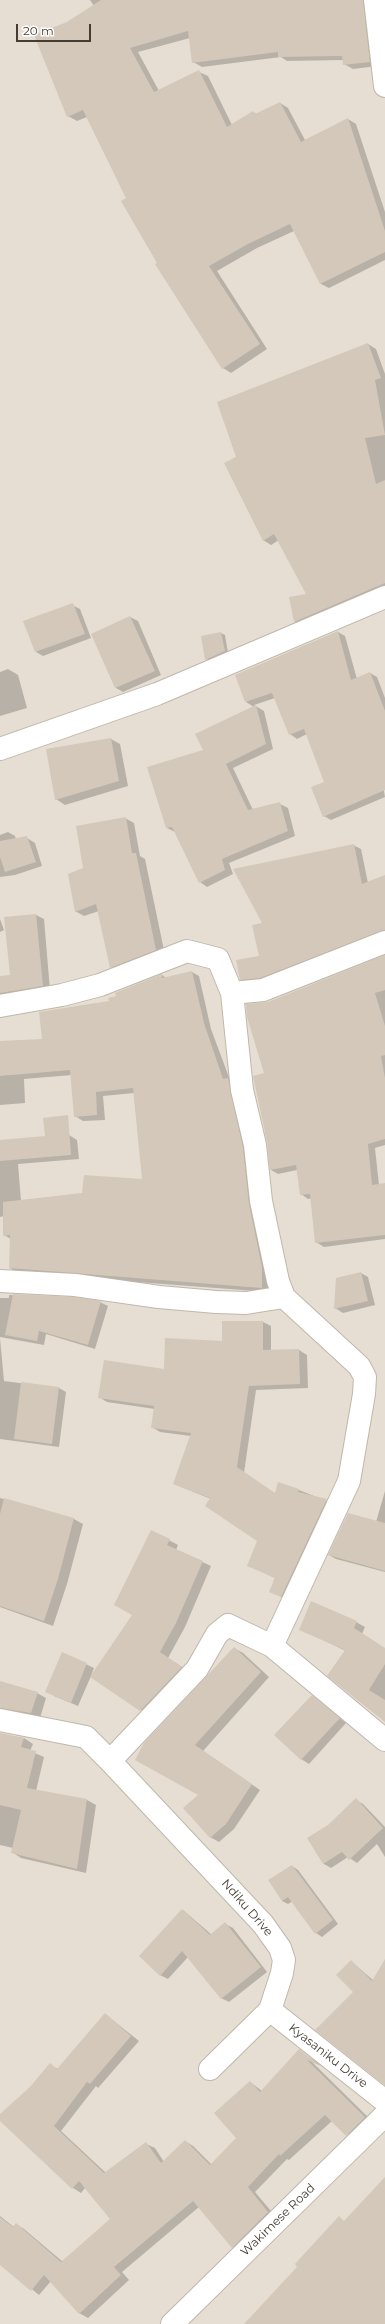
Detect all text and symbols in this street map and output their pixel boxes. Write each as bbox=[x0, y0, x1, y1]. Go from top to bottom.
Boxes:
scale bar bbox=[18, 16, 93, 42]
text: 20 m bbox=[23, 23, 54, 38]
street label: Ndiku Drive bbox=[218, 1877, 276, 1939]
street label: Kyasaniku Drive bbox=[286, 2021, 370, 2091]
street label: Wakimese Road bbox=[238, 2181, 318, 2259]

